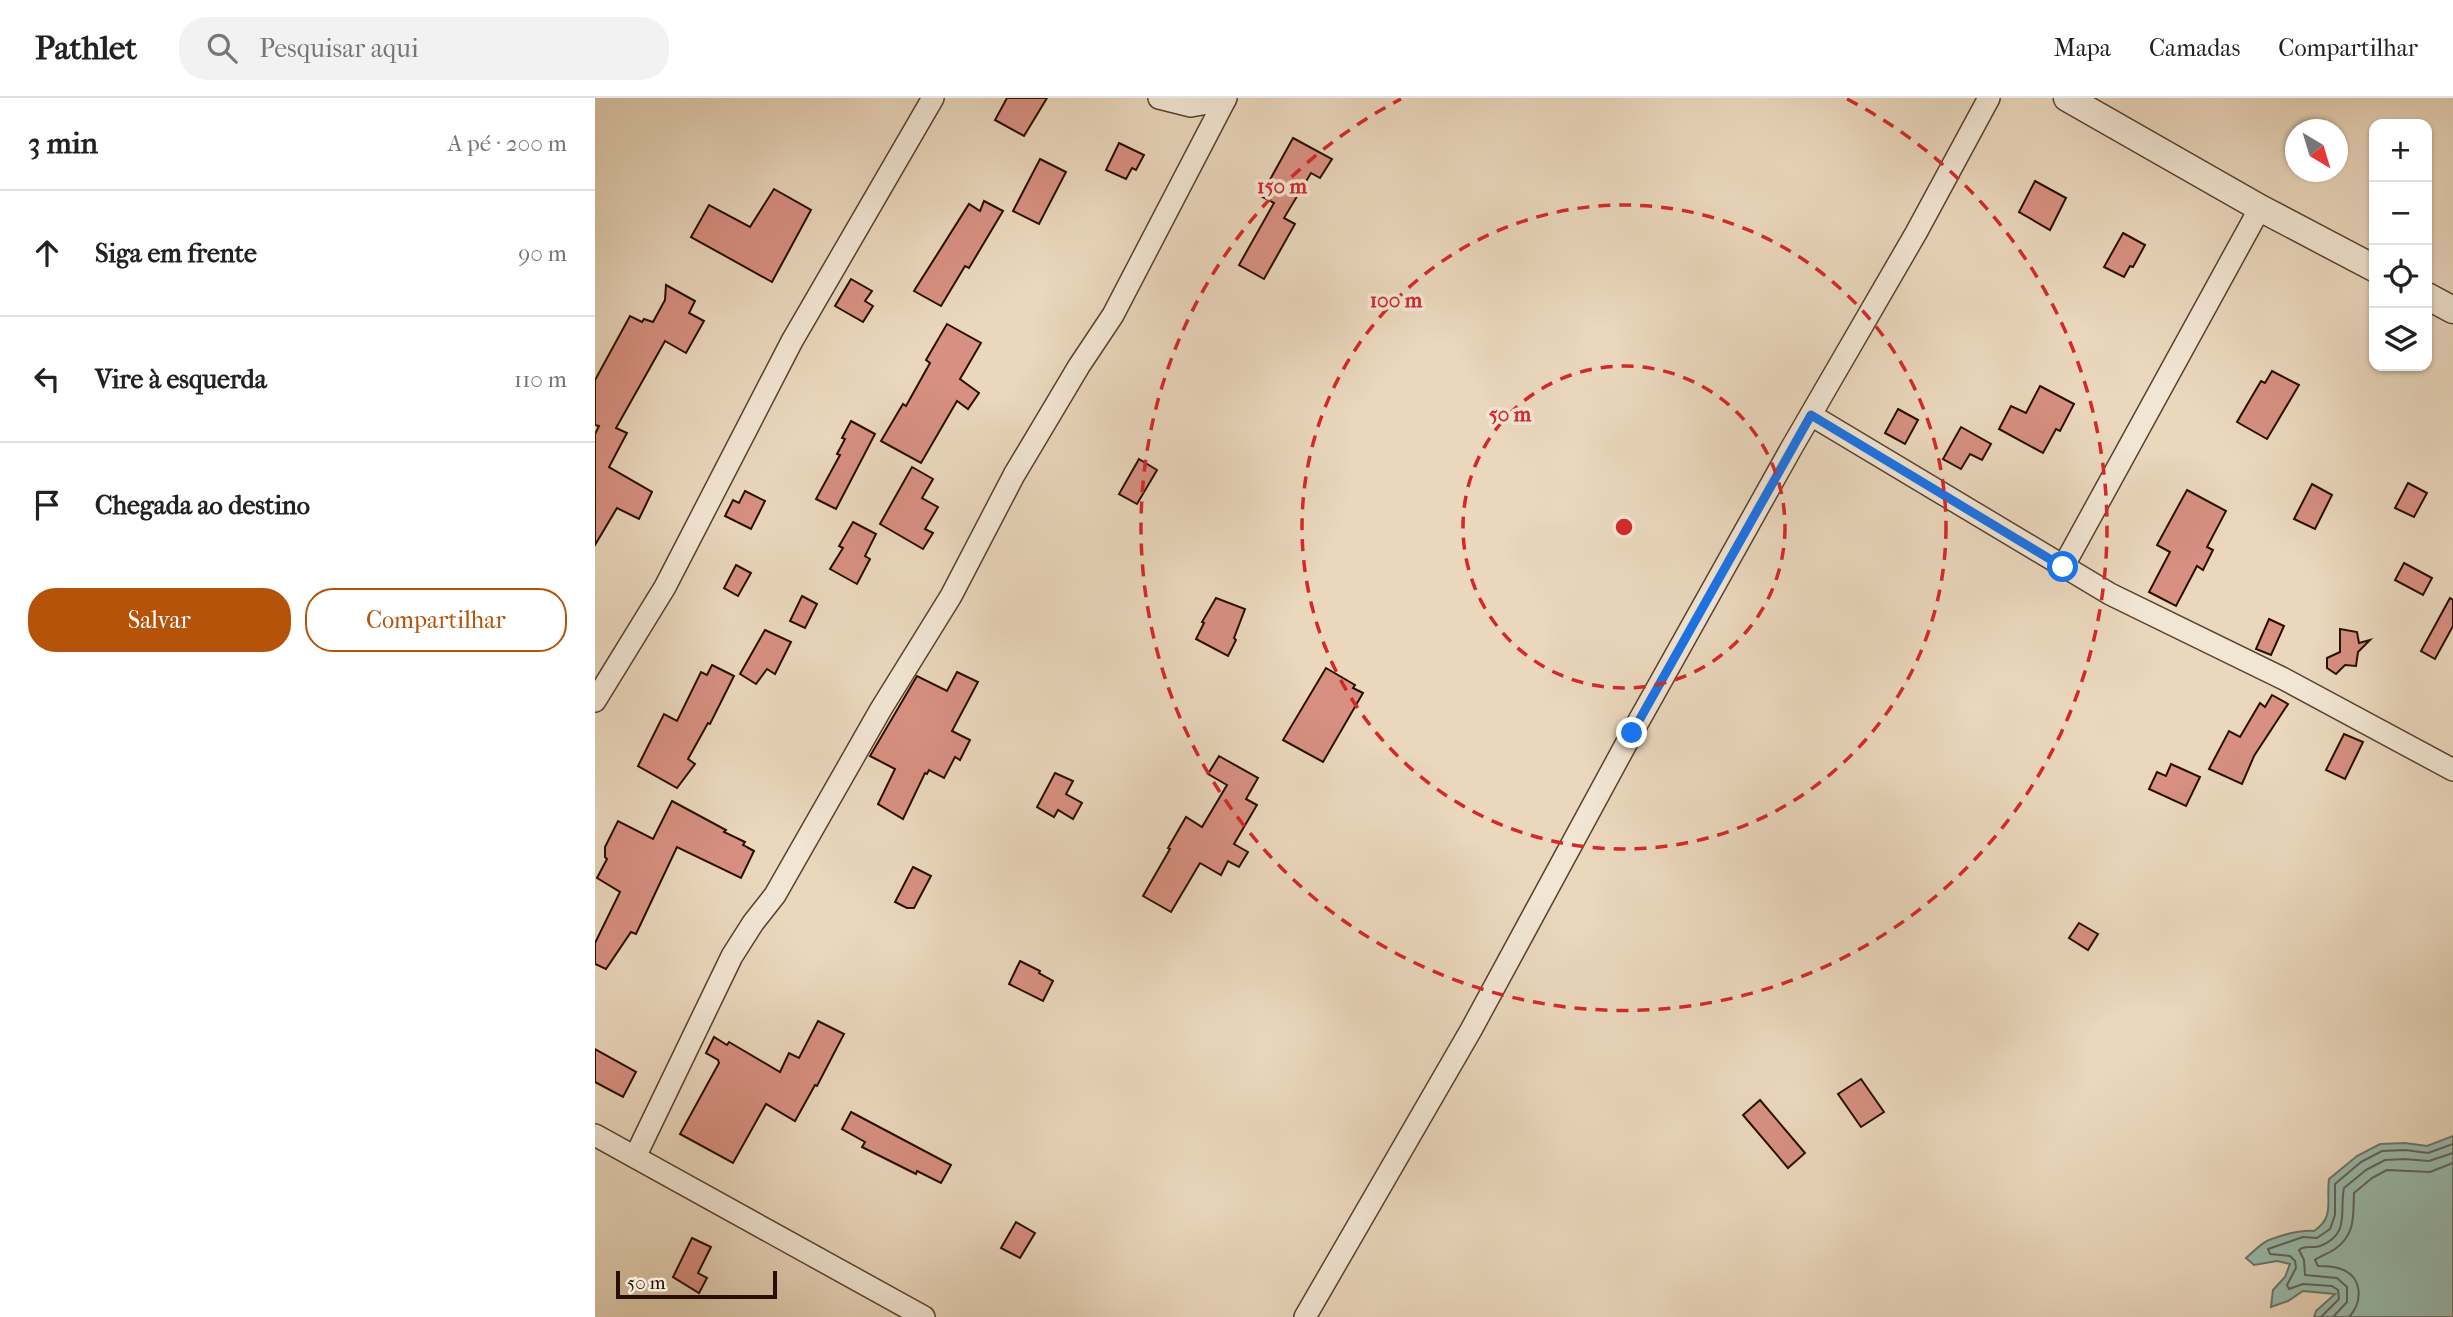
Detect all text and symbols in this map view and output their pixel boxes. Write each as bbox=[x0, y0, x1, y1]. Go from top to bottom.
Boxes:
search box bbox=[179, 17, 669, 80]
text: Pathlet bbox=[35, 29, 137, 68]
icon: search bbox=[203, 29, 241, 67]
text: Pesquisar aqui bbox=[259, 33, 419, 64]
text: Mapa bbox=[2054, 34, 2111, 62]
text: Camadas bbox=[2149, 34, 2240, 62]
text: Compartilhar bbox=[2278, 34, 2418, 62]
north arrow bbox=[2285, 119, 2348, 182]
map controls bbox=[2369, 119, 2432, 371]
button: + bbox=[2369, 119, 2432, 182]
text: 3 min bbox=[28, 126, 98, 161]
text: A pé · 200 m bbox=[448, 130, 567, 157]
text: 150 m bbox=[1257, 174, 1308, 198]
button: − bbox=[2369, 182, 2432, 245]
icon: ahead bbox=[28, 234, 66, 272]
text: Siga em frente bbox=[95, 238, 257, 269]
text: 90 m bbox=[518, 240, 567, 267]
button: locate bbox=[2369, 245, 2432, 308]
text: 100 m bbox=[1370, 288, 1423, 312]
button: layers bbox=[2369, 308, 2432, 371]
icon: left bbox=[28, 360, 66, 398]
text: Vire à esquerda bbox=[95, 364, 267, 395]
text: 110 m bbox=[514, 366, 567, 393]
text: 50 m bbox=[1489, 402, 1532, 426]
icon: arrive bbox=[28, 486, 66, 524]
text: Chegada ao destino bbox=[95, 490, 310, 521]
centre of rings bbox=[1612, 515, 1636, 539]
route start bbox=[2047, 551, 2078, 582]
button: Salvar bbox=[28, 588, 291, 652]
button: Compartilhar bbox=[305, 588, 567, 652]
route end bbox=[1616, 717, 1647, 748]
scale bar bbox=[616, 1268, 777, 1300]
text: 50 m bbox=[627, 1272, 666, 1294]

